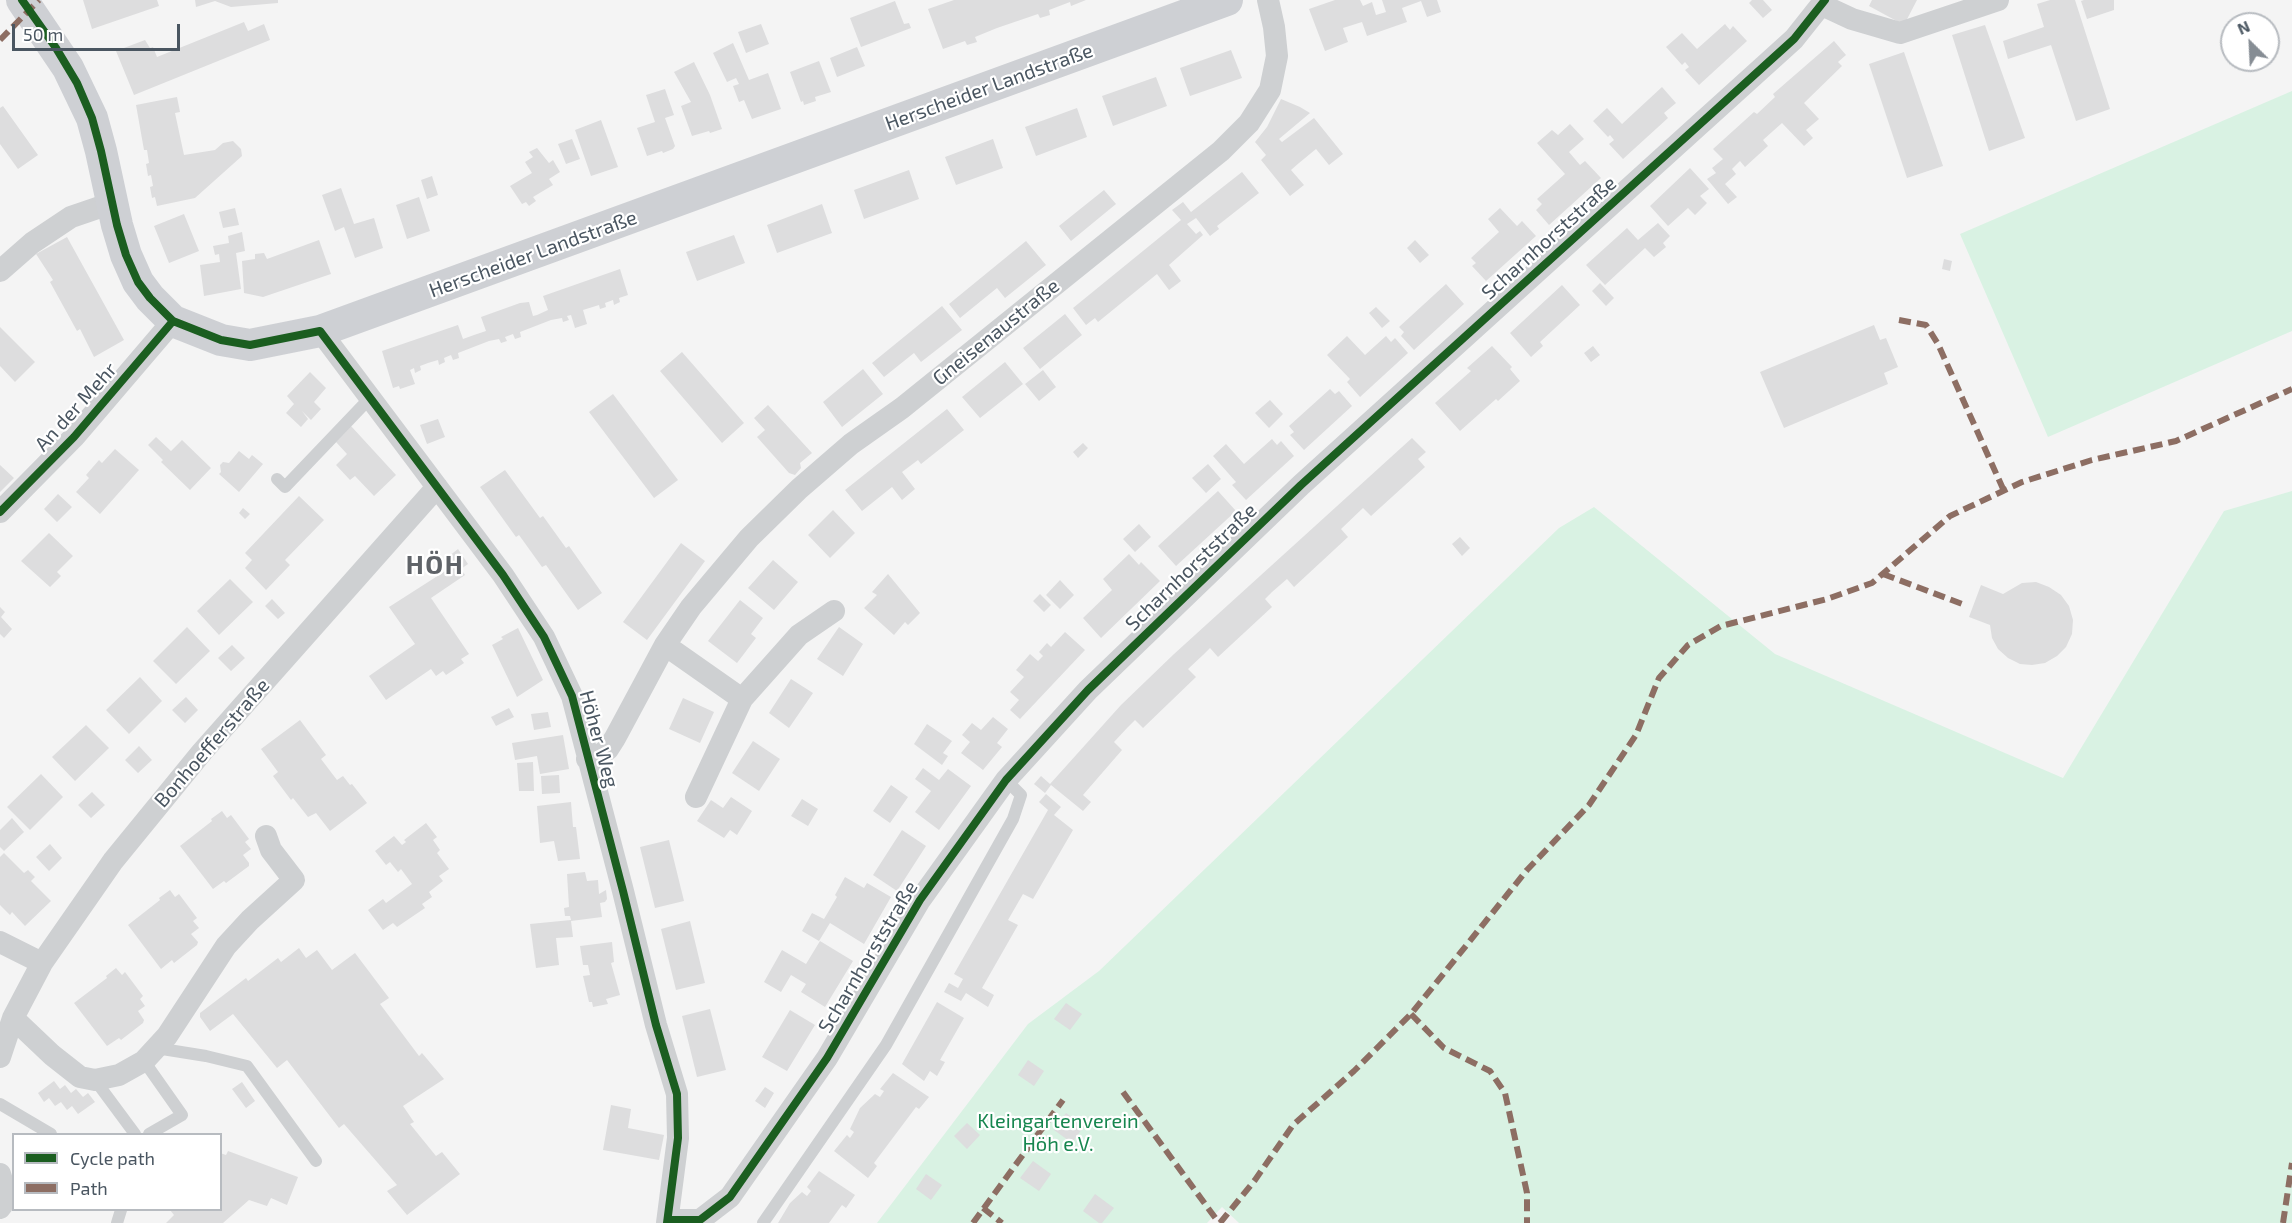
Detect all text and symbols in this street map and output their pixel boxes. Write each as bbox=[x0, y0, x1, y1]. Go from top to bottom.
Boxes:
scale bar bbox=[15, 12, 183, 50]
north arrow bbox=[2220, 12, 2280, 72]
text: N bbox=[2234, 16, 2252, 38]
text: 50 m bbox=[23, 23, 63, 45]
street label: Herscheider Landstraße bbox=[882, 38, 1096, 136]
street label: Scharnhorststraße bbox=[1477, 171, 1621, 305]
street label: Herscheider Landstraße bbox=[426, 205, 640, 303]
street label: Gneisenaustraße bbox=[928, 274, 1064, 390]
street label: An der Mehr bbox=[30, 358, 122, 456]
street label: Scharnhorststraße bbox=[1120, 498, 1262, 636]
district label: HÖH bbox=[406, 549, 464, 581]
street label: Bonhoefferstraße bbox=[149, 674, 275, 812]
street label: Höher Weg bbox=[574, 688, 624, 790]
street label: Scharnhorststraße bbox=[813, 877, 923, 1037]
park label: Kleingartenverein Höh e.V. bbox=[977, 1109, 1139, 1156]
legend bbox=[12, 1133, 222, 1211]
text: Cycle path bbox=[70, 1147, 155, 1169]
text: Path bbox=[70, 1177, 108, 1199]

